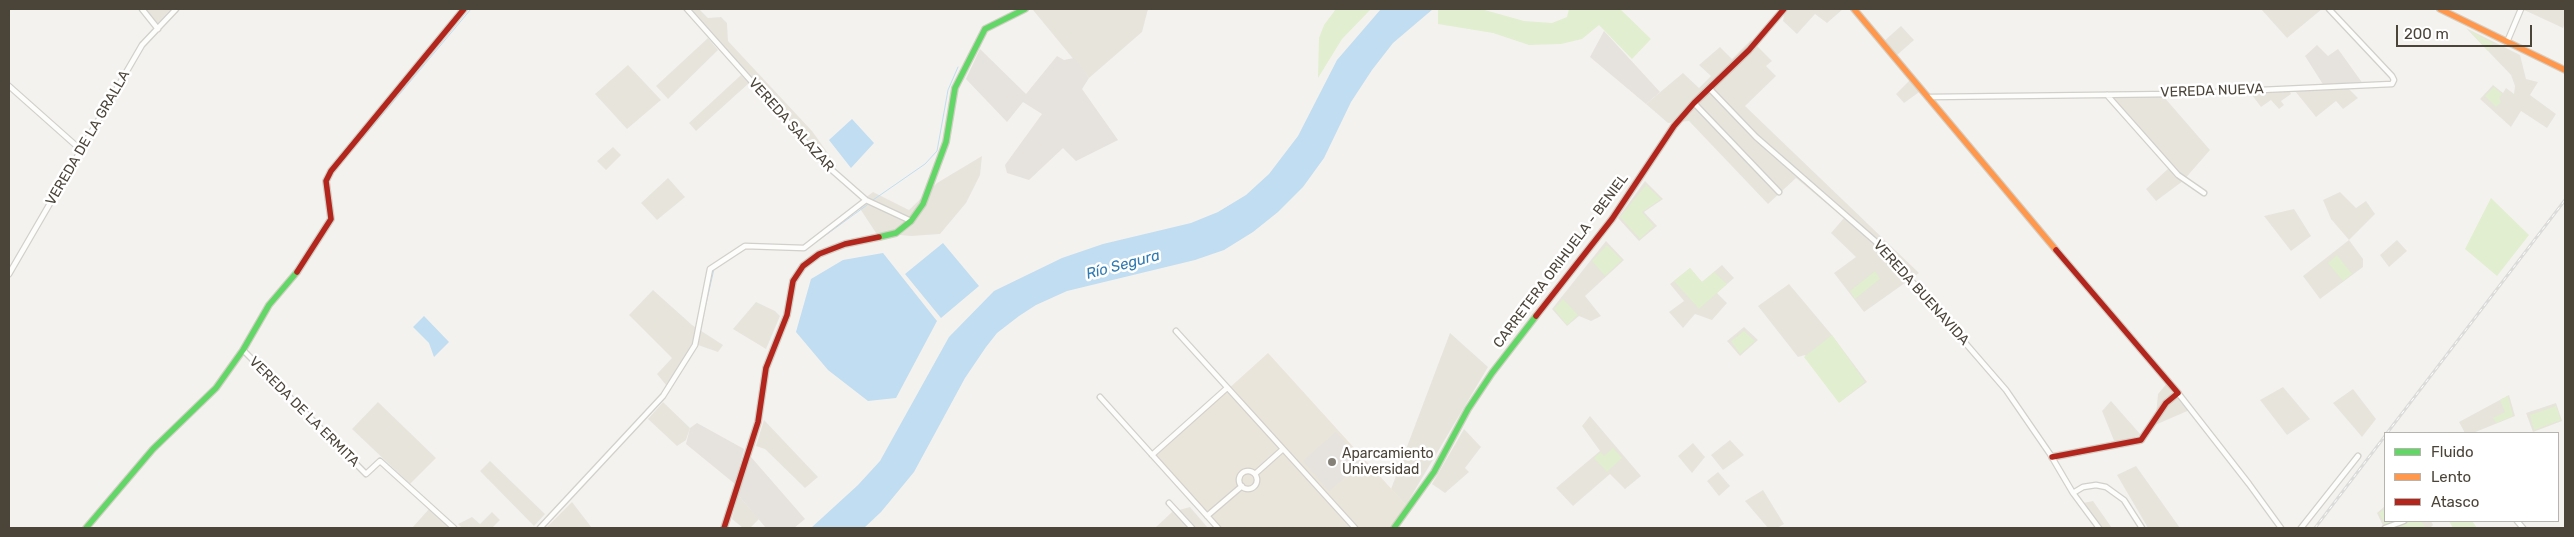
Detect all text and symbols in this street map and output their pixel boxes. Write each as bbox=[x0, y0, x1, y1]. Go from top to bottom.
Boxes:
scale bar bbox=[2399, 15, 2535, 47]
text: 200 m bbox=[2404, 25, 2449, 43]
street label: VEREDA DE LA GRALLA bbox=[42, 68, 134, 208]
street label: VEREDA SALAZAR bbox=[745, 75, 837, 175]
street label: VEREDA NUEVA bbox=[2160, 81, 2264, 101]
street label: CARRETERA ORIHUELA - BENIEL bbox=[1490, 171, 1632, 351]
street label: VEREDA BUENAVIDA bbox=[1869, 237, 1973, 349]
water label: Río Segura bbox=[1084, 246, 1162, 284]
street label: VEREDA DE LA ERMITA bbox=[245, 353, 363, 471]
legend bbox=[2384, 432, 2559, 522]
text: Fluido bbox=[2431, 443, 2474, 461]
place label: Aparcamiento Universidad bbox=[1342, 446, 1434, 478]
marker: Aparcamiento Universidad bbox=[1326, 456, 1338, 468]
text: Lento bbox=[2431, 468, 2471, 486]
text: Atasco bbox=[2431, 493, 2479, 511]

